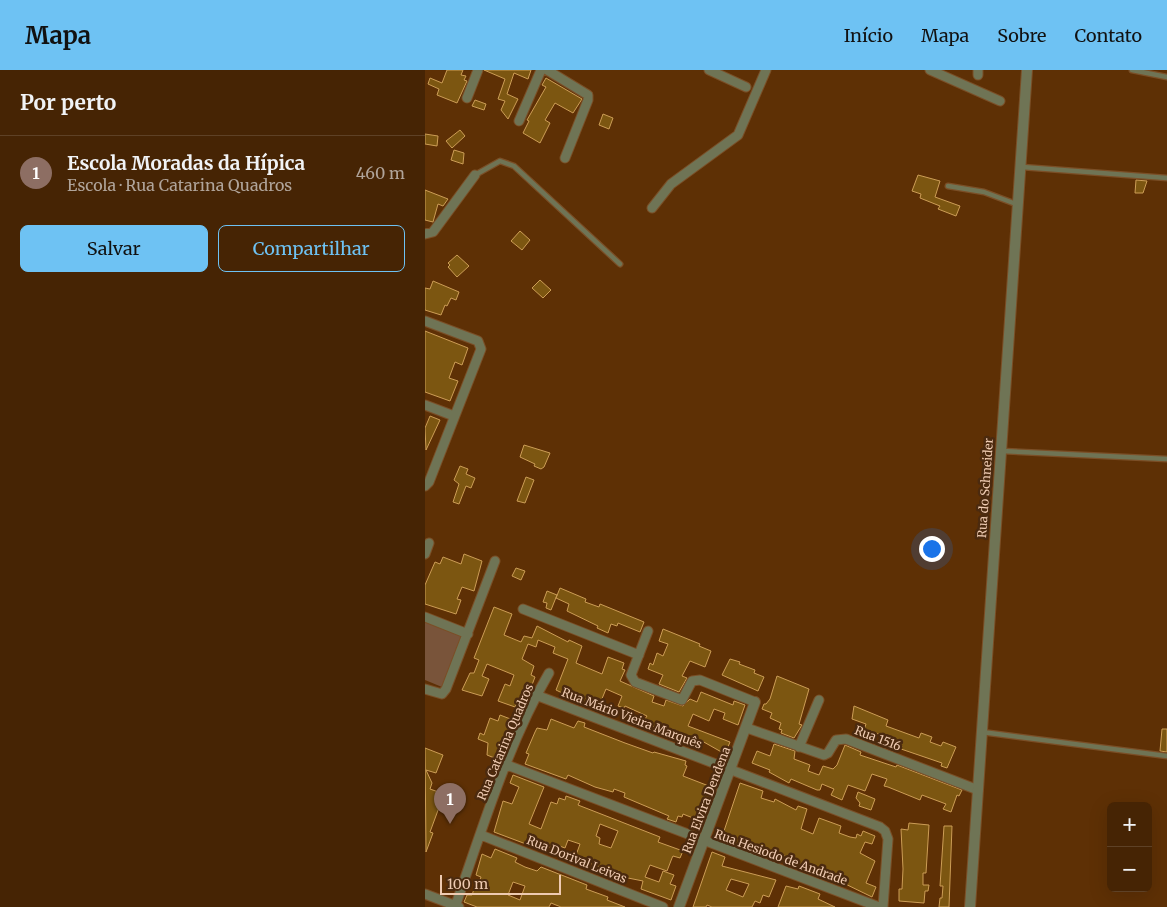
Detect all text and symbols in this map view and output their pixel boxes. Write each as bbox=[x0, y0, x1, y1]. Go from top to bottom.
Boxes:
text: Mapa bbox=[25, 20, 91, 51]
text: Início bbox=[844, 24, 893, 47]
text: Mapa bbox=[921, 24, 969, 47]
text: Sobre bbox=[997, 24, 1047, 47]
text: Contato bbox=[1075, 24, 1142, 47]
text: Por perto bbox=[20, 89, 116, 116]
text: Escola Moradas da Hípica bbox=[67, 151, 305, 175]
text: 1 bbox=[32, 163, 40, 183]
text: 460 m bbox=[356, 163, 405, 183]
text: Escola · Rua Catarina Quadros bbox=[67, 175, 292, 195]
button: Salvar bbox=[20, 225, 208, 272]
button: Compartilhar bbox=[218, 225, 405, 272]
street label: Rua do Schneider bbox=[974, 437, 996, 539]
your location bbox=[919, 536, 945, 562]
street label: Rua Catarina Quadros bbox=[474, 681, 536, 803]
street label: Rua Mário Vieira Marquês bbox=[560, 684, 704, 752]
street label: Rua 1516 bbox=[853, 722, 903, 754]
street label: Rua Elvira Dendena bbox=[679, 744, 733, 855]
pin: 1 bbox=[434, 783, 466, 824]
map controls bbox=[1107, 802, 1152, 892]
button: + bbox=[1107, 802, 1152, 847]
street label: Rua Hesiodo de Andrade bbox=[713, 826, 849, 888]
street label: Rua Dorival Leivas bbox=[525, 832, 629, 886]
button: − bbox=[1107, 847, 1152, 892]
scale bar bbox=[440, 872, 561, 895]
text: 100 m bbox=[447, 875, 488, 893]

